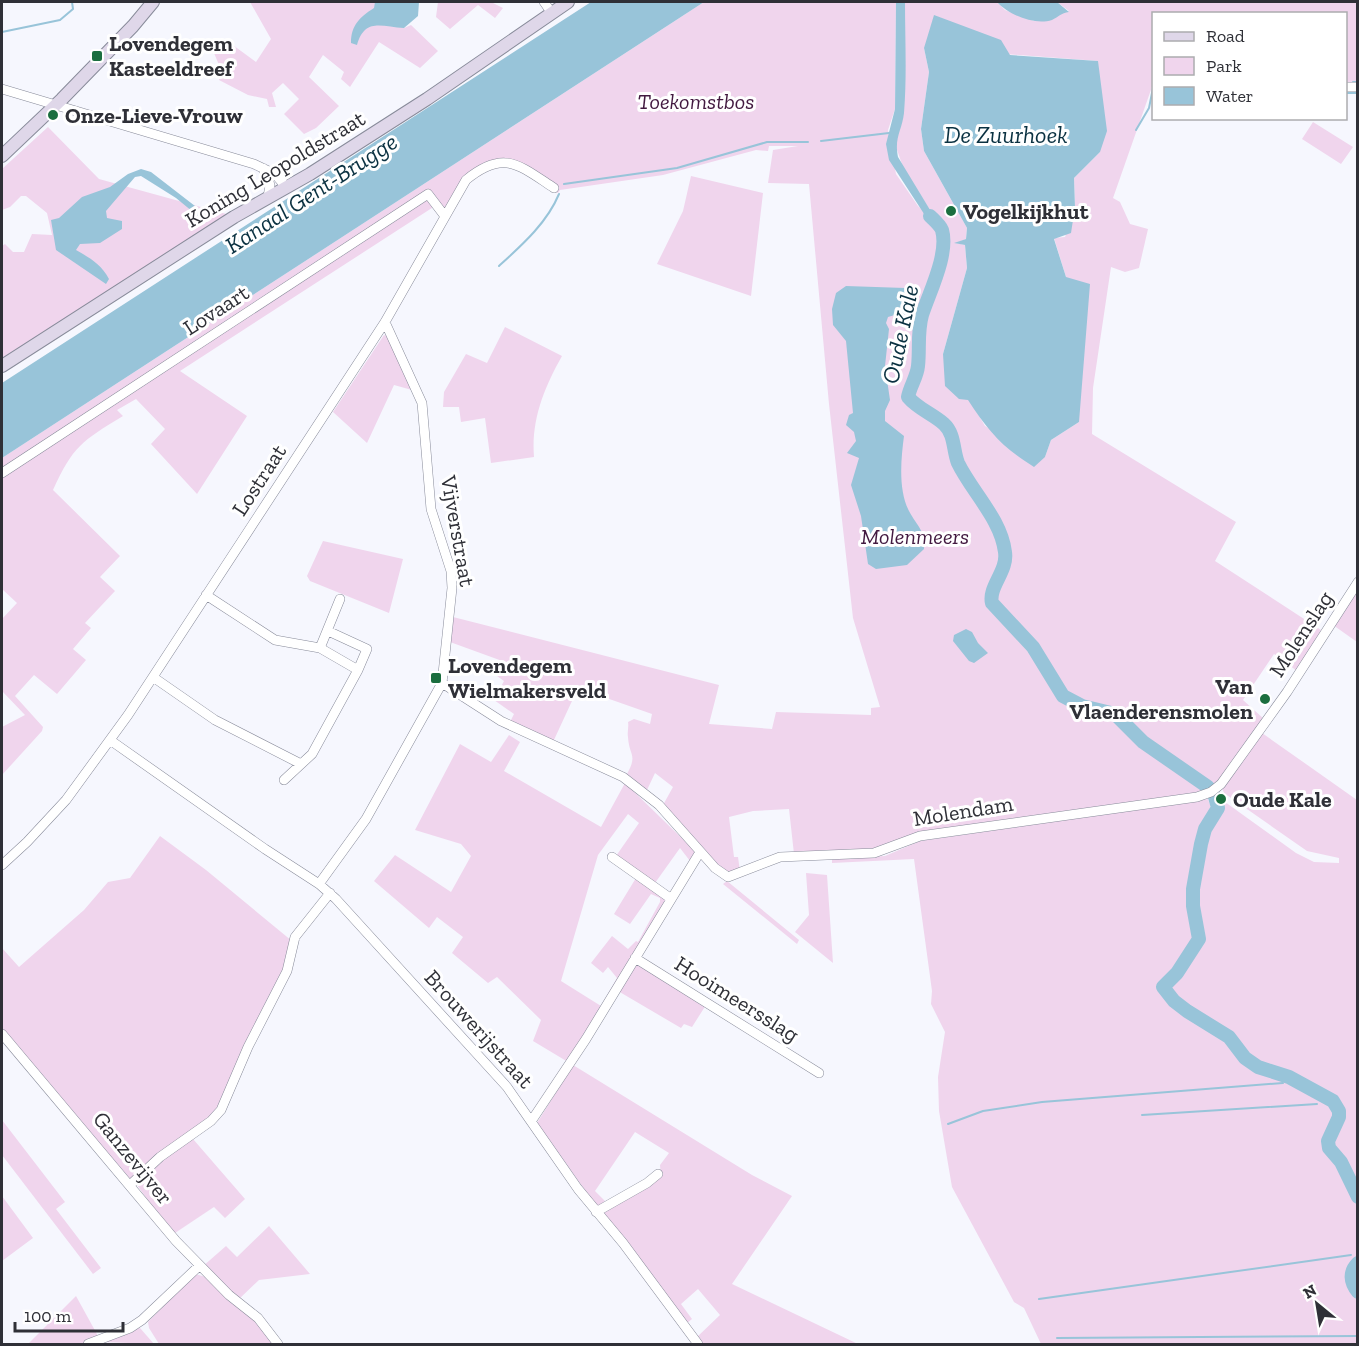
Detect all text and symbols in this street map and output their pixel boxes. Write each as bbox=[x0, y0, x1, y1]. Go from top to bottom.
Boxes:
legend bbox=[1152, 12, 1347, 120]
text: Road bbox=[1206, 25, 1245, 47]
place label: Lovendegem Kasteeldreef bbox=[109, 30, 235, 82]
marker: Lovendegem Kasteeldreef bbox=[90, 49, 104, 63]
text: Park bbox=[1206, 55, 1242, 77]
text: Water bbox=[1206, 85, 1253, 107]
park label: Toekomstbos bbox=[637, 88, 755, 115]
place label: Onze-Lieve-Vrouw bbox=[65, 102, 243, 129]
street label: Koning Leopoldstraat bbox=[180, 104, 370, 233]
marker: Onze-Lieve-Vrouw bbox=[46, 108, 60, 122]
water label: De Zuurhoek bbox=[944, 120, 1068, 149]
water label: Kanaal Gent-Brugge bbox=[219, 127, 403, 259]
place label: Vogelkijkhut bbox=[963, 198, 1089, 225]
marker: Vogelkijkhut bbox=[944, 204, 958, 218]
street label: Lovaart bbox=[178, 278, 255, 341]
water label: Oude Kale bbox=[875, 282, 925, 386]
street label: Lostraat bbox=[226, 439, 292, 521]
street label: Vijverstraat bbox=[435, 472, 481, 589]
park label: Molenmeers bbox=[861, 523, 969, 550]
street label: Molenslag bbox=[1263, 586, 1339, 682]
place label: Lovendegem Wielmakersveld bbox=[448, 652, 607, 704]
marker: Lovendegem Wielmakersveld bbox=[429, 671, 443, 685]
place label: Van Vlaenderensmolen bbox=[1069, 673, 1253, 725]
marker: Van Vlaenderensmolen bbox=[1258, 692, 1272, 706]
place label: Oude Kale bbox=[1233, 786, 1332, 813]
street label: Molendam bbox=[911, 790, 1015, 832]
marker: Oude Kale bbox=[1214, 792, 1228, 806]
street label: Hooimeersslag bbox=[670, 950, 804, 1048]
street label: Brouwerijstraat bbox=[419, 964, 540, 1094]
street label: Ganzevijver bbox=[87, 1106, 179, 1210]
north arrow bbox=[1287, 1274, 1347, 1334]
text: N bbox=[1300, 1280, 1320, 1303]
scale bar bbox=[15, 1295, 123, 1333]
text: 100 m bbox=[24, 1305, 72, 1327]

